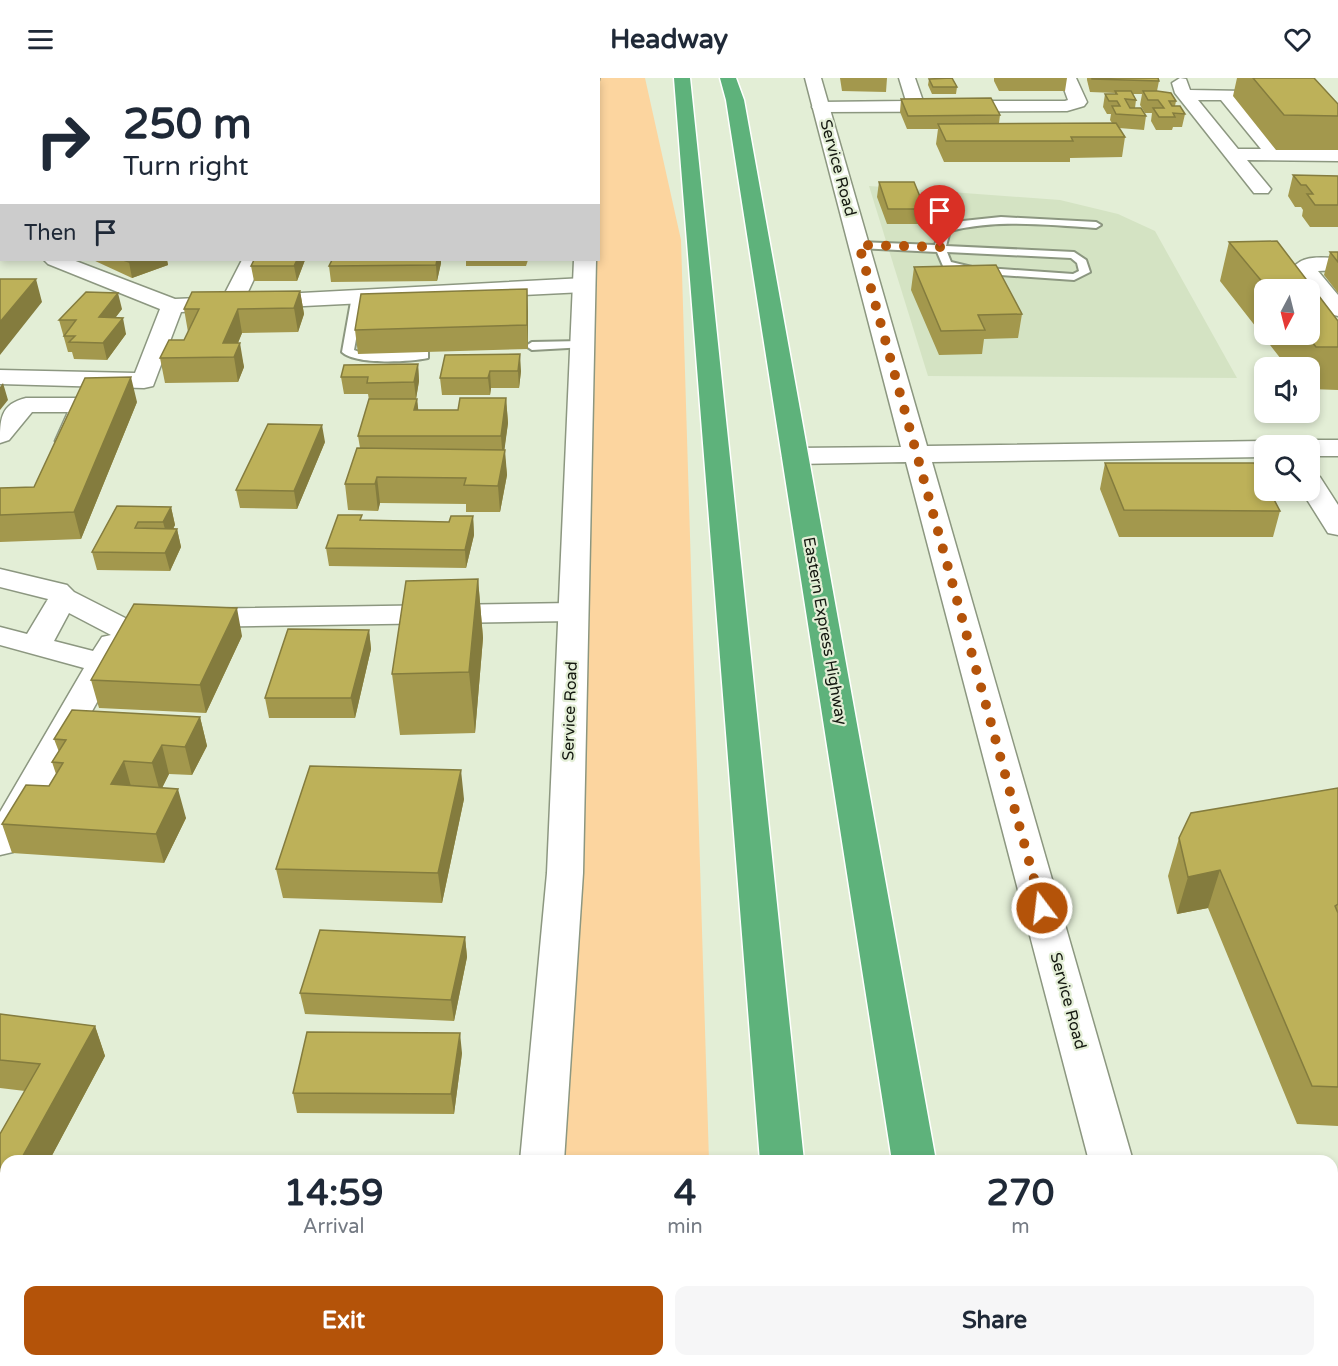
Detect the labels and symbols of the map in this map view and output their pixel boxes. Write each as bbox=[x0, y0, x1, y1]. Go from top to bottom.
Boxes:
street label: Service Road bbox=[815, 117, 861, 219]
pin bbox=[914, 185, 965, 247]
north arrow bbox=[1254, 279, 1320, 345]
street label: Eastern Express Highway bbox=[799, 535, 851, 727]
street label: Service Road bbox=[558, 661, 582, 761]
position arrow bbox=[1010, 876, 1074, 940]
street label: Service Road bbox=[1045, 950, 1091, 1052]

